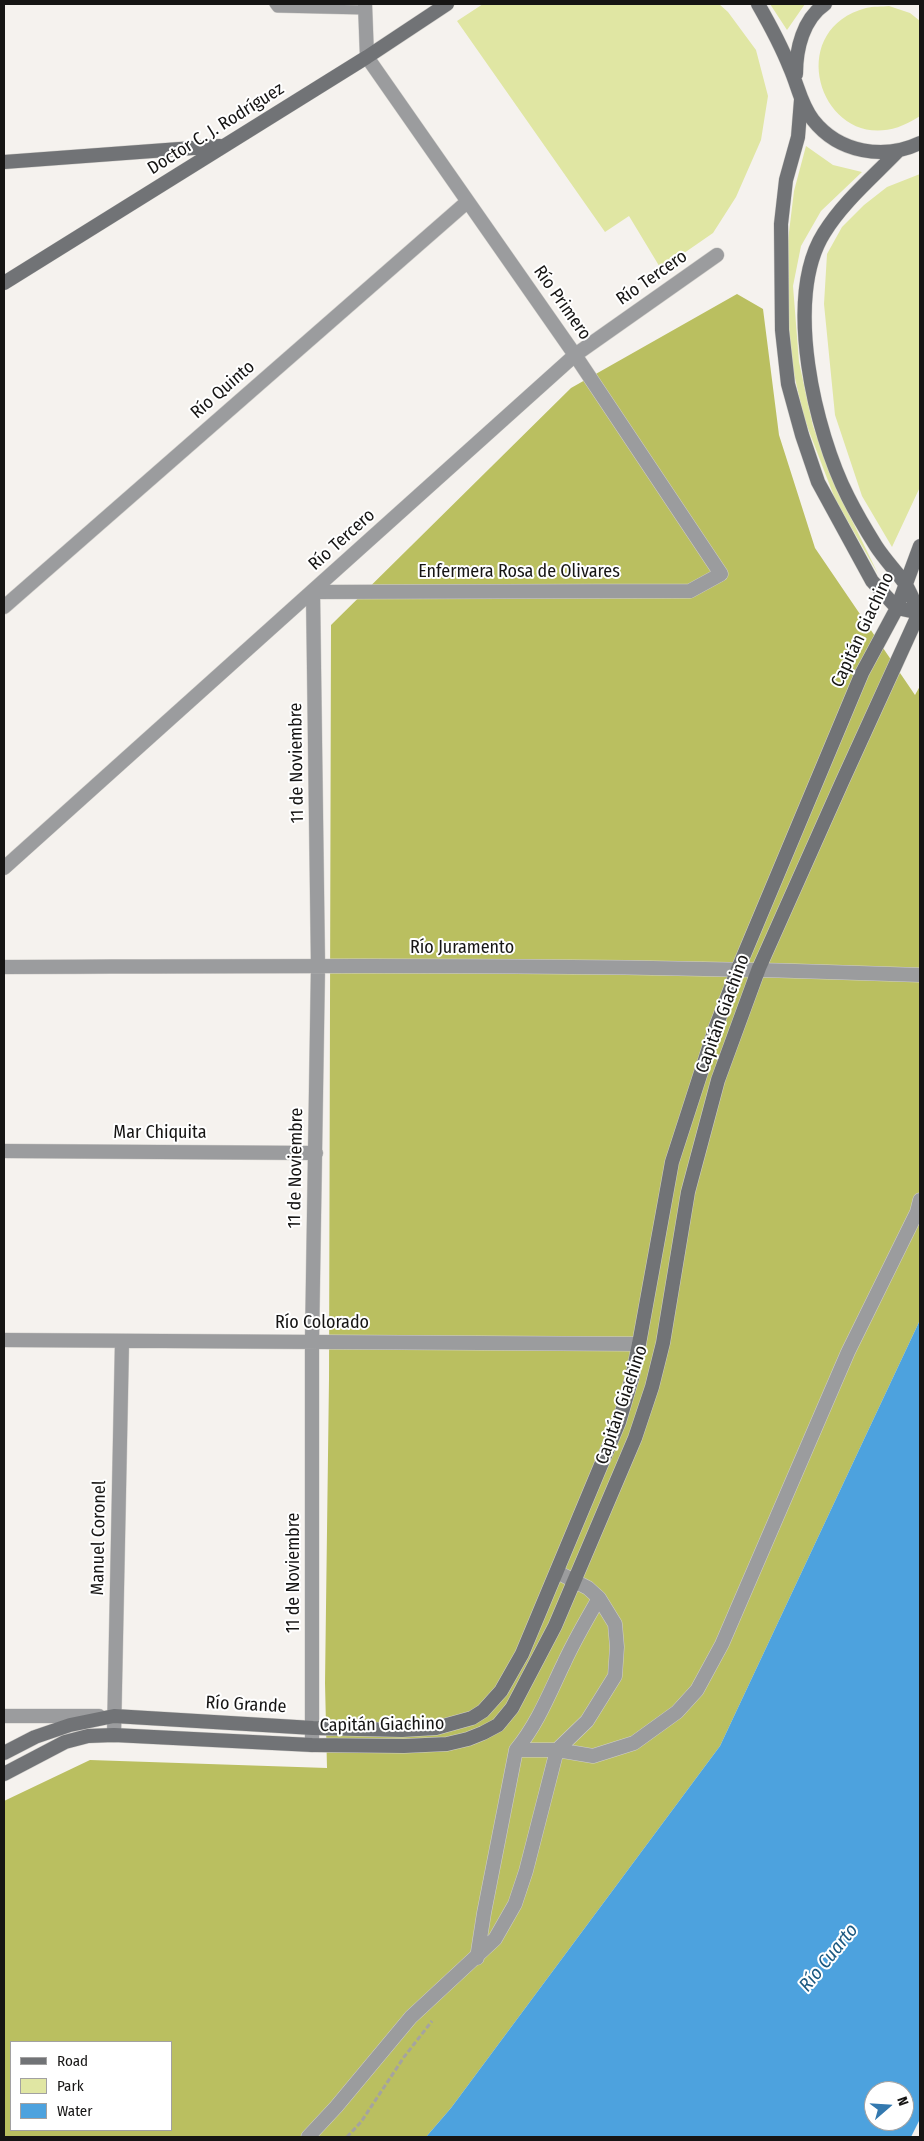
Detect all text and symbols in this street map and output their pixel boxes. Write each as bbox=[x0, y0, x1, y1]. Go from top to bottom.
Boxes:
street label: Doctor C. J. Rodríguez bbox=[144, 78, 288, 180]
street label: Río Tercero bbox=[612, 246, 692, 310]
street label: Río Primero bbox=[529, 262, 595, 344]
street label: Río Quinto bbox=[187, 356, 259, 424]
street label: Río Tercero bbox=[304, 505, 380, 575]
street label: Enfermera Rosa de Olivares bbox=[418, 561, 620, 583]
street label: Capitán Giachino bbox=[827, 569, 899, 691]
street label: 11 de Noviembre bbox=[285, 703, 309, 823]
street label: Río Juramento bbox=[410, 937, 514, 959]
street label: Capitán Giachino bbox=[692, 952, 754, 1076]
street label: 11 de Noviembre bbox=[284, 1108, 308, 1228]
street label: Mar Chiquita bbox=[113, 1122, 207, 1144]
street label: Río Colorado bbox=[275, 1312, 369, 1334]
street label: Capitán Giachino bbox=[592, 1343, 652, 1467]
street label: Manuel Coronel bbox=[87, 1480, 111, 1596]
street label: 11 de Noviembre bbox=[283, 1513, 305, 1633]
street label: Río Grande bbox=[205, 1692, 287, 1718]
street label: Capitán Giachino bbox=[320, 1713, 444, 1737]
water label: Río Cuarto bbox=[795, 1919, 863, 1997]
legend bbox=[10, 2041, 172, 2131]
text: Road bbox=[57, 2052, 88, 2070]
text: Park bbox=[57, 2077, 84, 2095]
north arrow bbox=[864, 2081, 914, 2131]
text: N bbox=[893, 2095, 912, 2108]
text: Water bbox=[57, 2102, 92, 2120]

